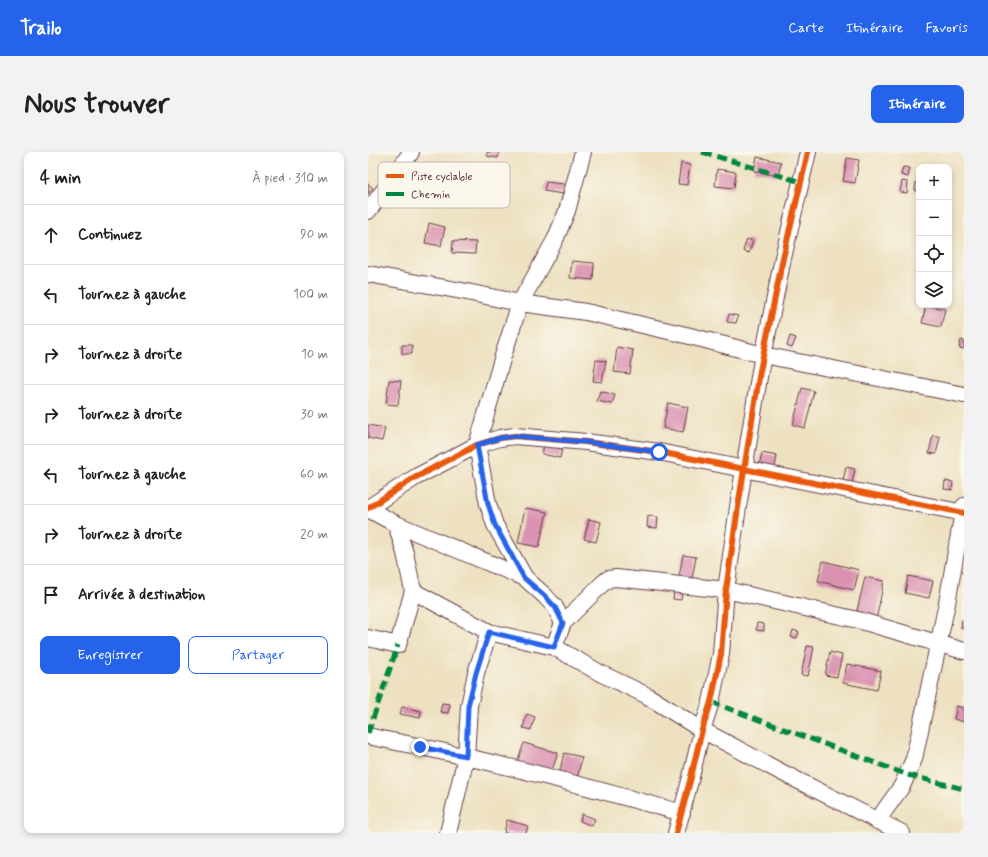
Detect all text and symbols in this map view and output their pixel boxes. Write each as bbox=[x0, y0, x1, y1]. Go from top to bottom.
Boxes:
text: Trailo bbox=[20, 16, 62, 41]
text: Carte bbox=[788, 19, 824, 37]
text: Itinéraire bbox=[846, 19, 903, 37]
text: Favoris bbox=[925, 19, 968, 37]
button: Itinéraire bbox=[871, 85, 964, 123]
text: Nous trouver bbox=[24, 86, 169, 123]
legend bbox=[378, 162, 510, 208]
map controls bbox=[916, 164, 952, 308]
button: + bbox=[916, 164, 952, 200]
text: 4 min bbox=[40, 167, 81, 189]
text: À pied · 310 m bbox=[252, 170, 328, 187]
text: Piste cyclable bbox=[411, 170, 472, 184]
text: Chemin bbox=[411, 188, 450, 202]
button: − bbox=[916, 200, 952, 236]
icon: ahead bbox=[40, 224, 62, 246]
text: Continuez bbox=[78, 225, 142, 245]
text: 90 m bbox=[300, 226, 328, 243]
button: locate bbox=[916, 236, 952, 272]
button: layers bbox=[916, 272, 952, 308]
icon: left bbox=[40, 284, 62, 306]
text: Tournez à gauche bbox=[78, 285, 186, 305]
text: 100 m bbox=[293, 286, 328, 303]
icon: right bbox=[40, 344, 62, 366]
text: Tournez à droite bbox=[78, 345, 182, 365]
text: 10 m bbox=[301, 346, 328, 363]
icon: right bbox=[40, 404, 62, 426]
text: Tournez à droite bbox=[78, 405, 182, 425]
text: 30 m bbox=[301, 406, 328, 423]
route start bbox=[650, 443, 668, 461]
icon: left bbox=[40, 464, 62, 486]
text: Tournez à gauche bbox=[78, 465, 186, 485]
text: 60 m bbox=[300, 466, 328, 483]
icon: right bbox=[40, 524, 62, 546]
text: Tournez à droite bbox=[78, 525, 182, 545]
text: 20 m bbox=[300, 526, 328, 543]
icon: arrive bbox=[40, 584, 62, 606]
text: Arrivée à destination bbox=[78, 585, 205, 605]
button: Enregistrer bbox=[40, 636, 180, 674]
button: Partager bbox=[188, 636, 328, 674]
route end bbox=[411, 738, 429, 756]

